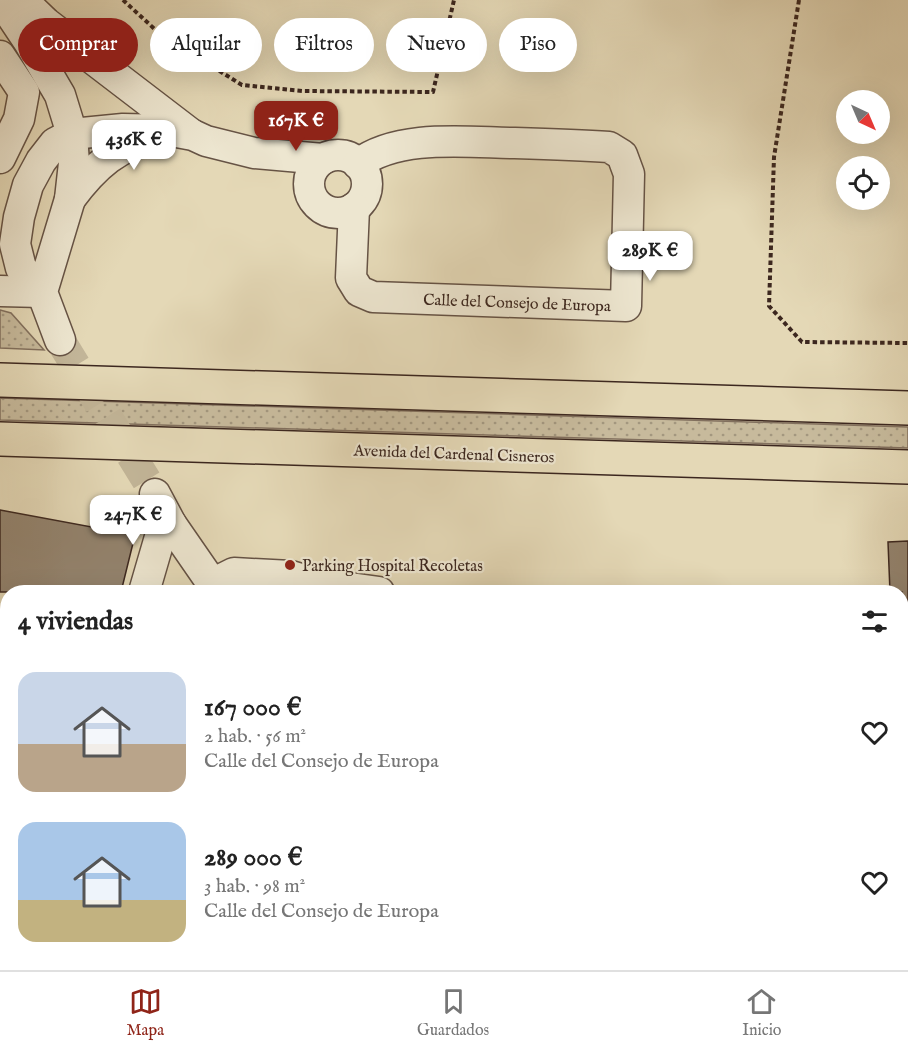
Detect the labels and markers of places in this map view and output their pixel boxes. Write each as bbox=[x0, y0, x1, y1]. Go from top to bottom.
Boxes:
pin: 167K € bbox=[247, 101, 345, 152]
pin: 436K € bbox=[85, 120, 183, 171]
pin: 289K € bbox=[601, 231, 699, 282]
pin: 247K € bbox=[84, 495, 182, 546]
place label: Parking Hospital Recoletas bbox=[302, 557, 483, 577]
marker: Parking Hospital Recoletas bbox=[283, 558, 297, 572]

